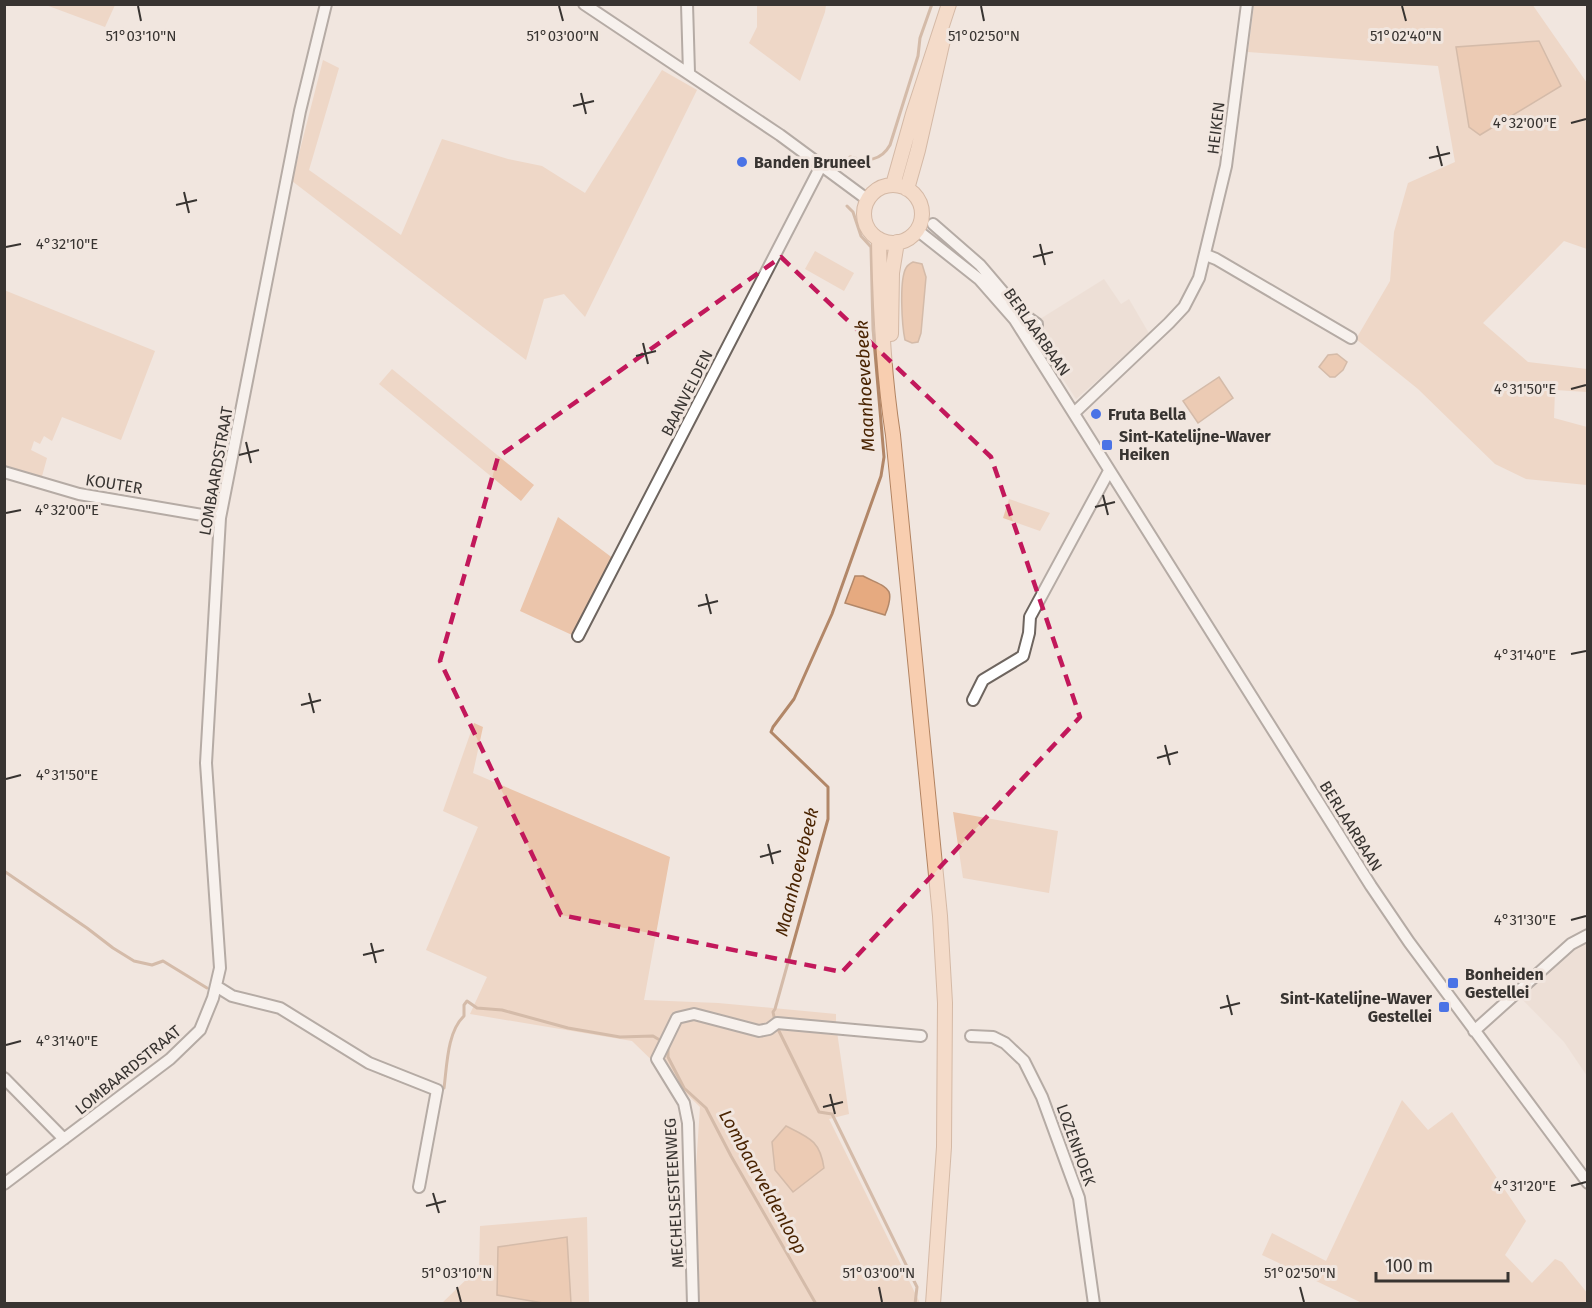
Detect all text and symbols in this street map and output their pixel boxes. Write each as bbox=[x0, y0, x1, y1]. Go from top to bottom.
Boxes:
text: 51°03'10"N bbox=[105, 27, 177, 45]
text: 51°03'00"N bbox=[527, 27, 599, 45]
text: 51°02'50"N bbox=[948, 27, 1020, 45]
text: 51°02'40"N bbox=[1370, 27, 1442, 45]
street label: HEIKEN bbox=[1203, 101, 1229, 155]
text: 4°32'00"E bbox=[1493, 114, 1557, 132]
place label: Banden Bruneel bbox=[754, 153, 871, 172]
marker: Banden Bruneel bbox=[735, 155, 749, 169]
text: 4°32'10"E bbox=[36, 235, 98, 253]
street label: BERLAARBAAN bbox=[1000, 284, 1074, 380]
water label: Maanhoevebeek bbox=[851, 320, 879, 452]
street label: BAANVELDEN bbox=[657, 347, 717, 439]
text: 4°31'50"E bbox=[1494, 380, 1556, 398]
street label: LOMBAARDSTRAAT bbox=[195, 404, 237, 537]
place label: Fruta Bella bbox=[1108, 405, 1186, 424]
marker: Fruta Bella bbox=[1089, 407, 1103, 421]
place label: Sint-Katelijne-Waver Heiken bbox=[1119, 427, 1271, 464]
marker: Sint-Katelijne-Waver Heiken bbox=[1100, 438, 1114, 452]
street label: KOUTER bbox=[84, 470, 144, 498]
text: 4°32'00"E bbox=[35, 501, 99, 519]
text: 4°31'40"E bbox=[1494, 646, 1556, 664]
text: 4°31'50"E bbox=[36, 766, 98, 784]
street label: BERLAARBAAN bbox=[1316, 777, 1386, 875]
water label: Maanhoevebeek bbox=[770, 805, 824, 939]
text: 4°31'30"E bbox=[1494, 911, 1556, 929]
place label: Bonheiden Gestellei bbox=[1465, 965, 1544, 1002]
marker: Bonheiden Gestellei bbox=[1446, 976, 1460, 990]
place label: Sint-Katelijne-Waver Gestellei bbox=[1280, 989, 1433, 1026]
marker: Sint-Katelijne-Waver Gestellei bbox=[1437, 1000, 1451, 1014]
street label: LOMBAARDSTRAAT bbox=[71, 1021, 185, 1119]
text: 4°31'40"E bbox=[36, 1032, 98, 1050]
street label: LOZENHOEK bbox=[1052, 1101, 1100, 1189]
water label: Lombaarveldenloop bbox=[714, 1106, 812, 1258]
street label: MECHELSESTEENWEG bbox=[661, 1117, 687, 1269]
text: 4°31'20"E bbox=[1494, 1177, 1556, 1195]
scale bar bbox=[1376, 1245, 1508, 1283]
text: 100 m bbox=[1385, 1255, 1433, 1277]
text: 51°03'10"N bbox=[421, 1264, 493, 1282]
text: 51°03'00"N bbox=[843, 1264, 915, 1282]
text: 51°02'50"N bbox=[1264, 1264, 1336, 1282]

